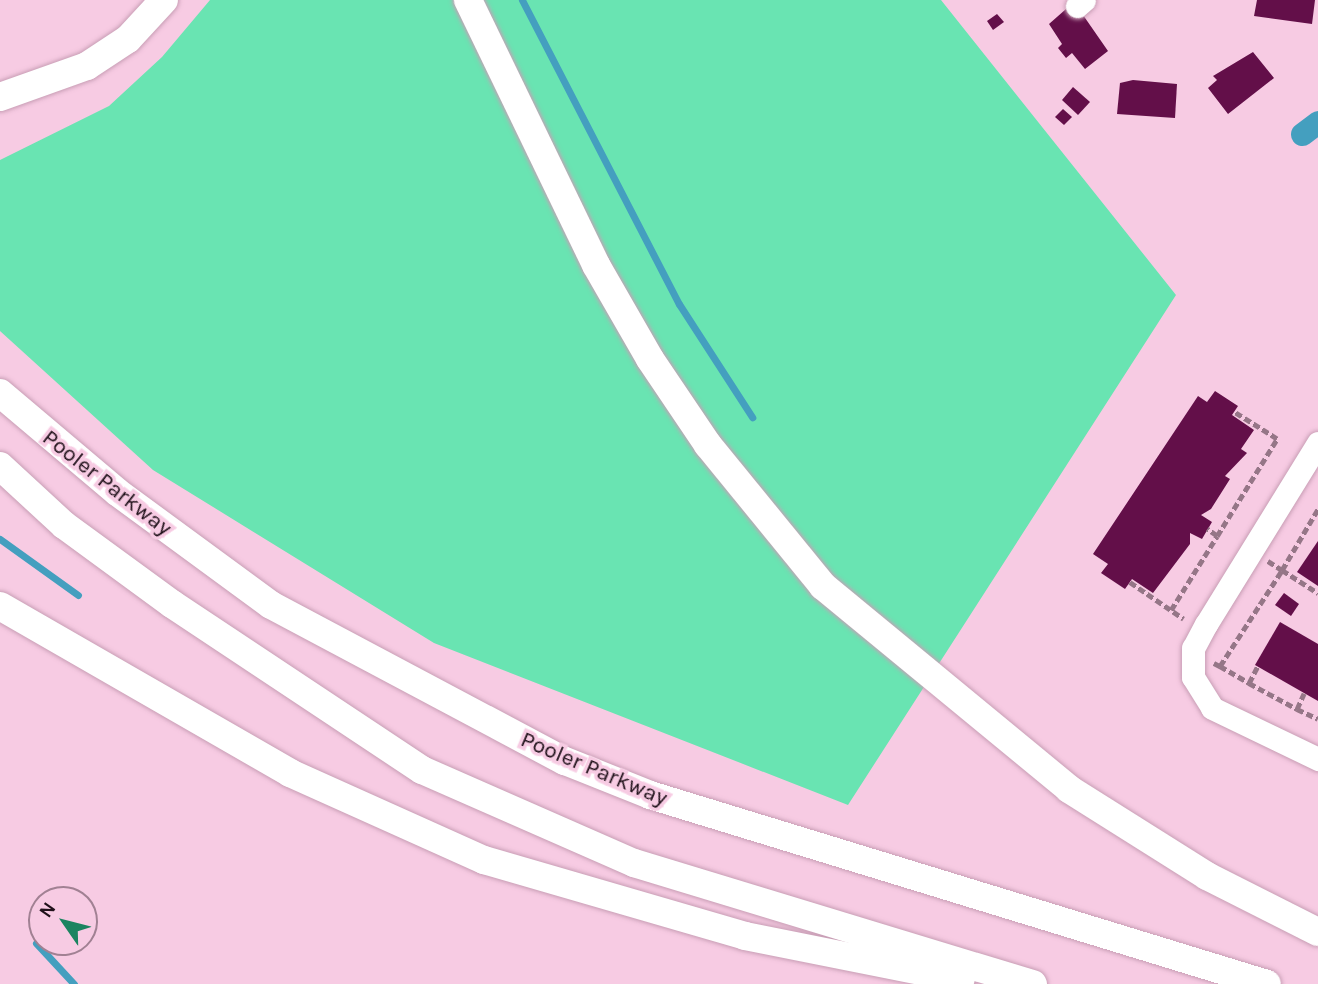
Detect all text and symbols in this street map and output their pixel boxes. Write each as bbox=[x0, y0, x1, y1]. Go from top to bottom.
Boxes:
street label: Pooler Parkway bbox=[37, 424, 177, 542]
street label: Pooler Parkway bbox=[517, 726, 671, 812]
north arrow bbox=[28, 886, 98, 956]
text: N bbox=[35, 898, 60, 922]

